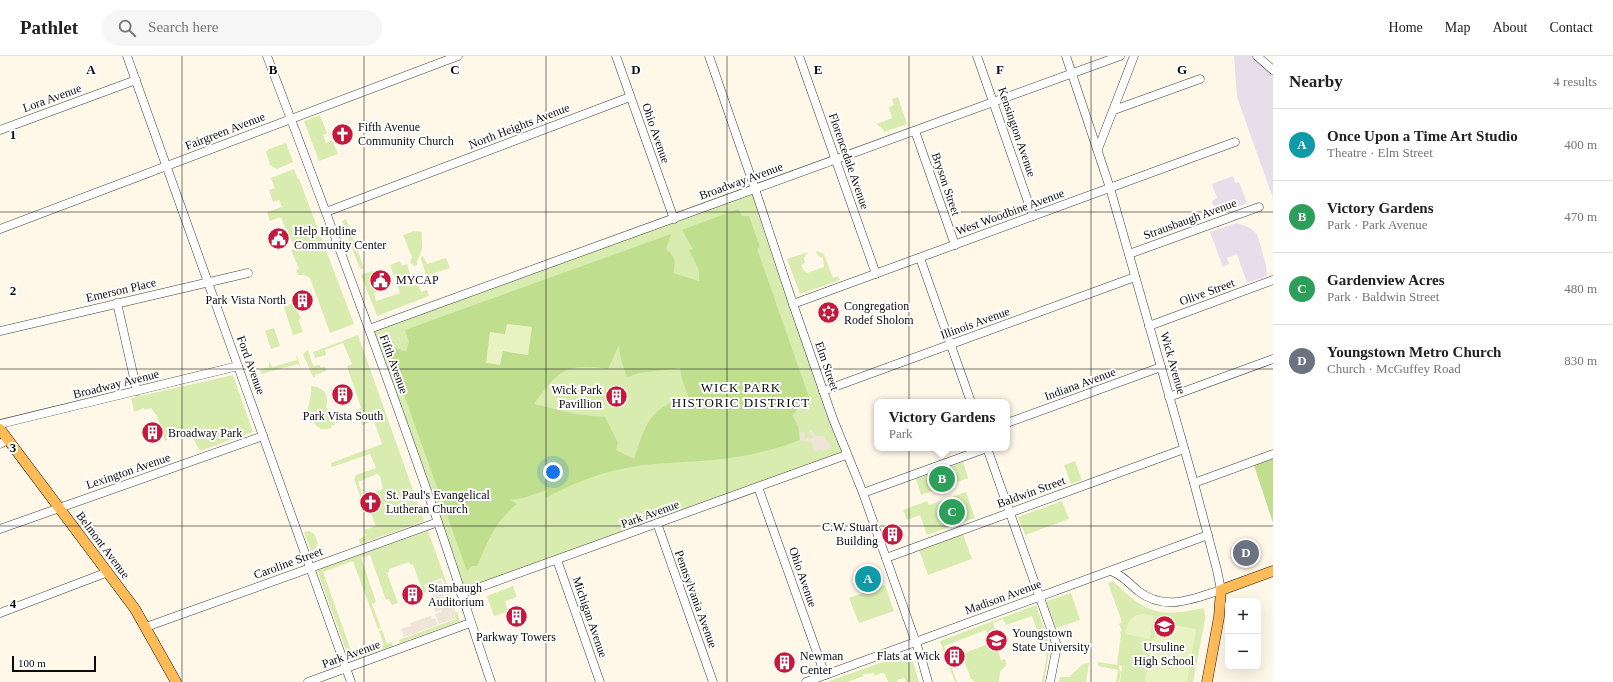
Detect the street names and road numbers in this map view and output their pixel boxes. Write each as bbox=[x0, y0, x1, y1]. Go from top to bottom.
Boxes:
street label: Lora Avenue bbox=[21, 81, 83, 115]
street label: Kensington Avenue bbox=[995, 85, 1039, 179]
street label: North Heights Avenue bbox=[467, 100, 571, 152]
street label: Ohio Avenue bbox=[639, 101, 673, 165]
street label: Fairgreen Avenue bbox=[183, 109, 267, 153]
street label: Florencedale Avenue bbox=[826, 111, 872, 211]
street label: Bryson Street bbox=[929, 151, 964, 218]
street label: Broadway Avenue bbox=[697, 159, 785, 203]
street label: West Woodbine Avenue bbox=[954, 186, 1066, 238]
street label: Strausbaugh Avenue bbox=[1142, 196, 1238, 242]
street label: Emerson Place bbox=[85, 275, 157, 305]
street label: Olive Street bbox=[1178, 275, 1237, 308]
street label: Illinois Avenue bbox=[938, 304, 1012, 342]
street label: Wick Avenue bbox=[1157, 330, 1189, 396]
street label: Fifth Avenue bbox=[377, 332, 411, 396]
street label: Ford Avenue bbox=[234, 334, 268, 396]
street label: Elm Street bbox=[812, 340, 842, 393]
street label: Indiana Avenue bbox=[1042, 365, 1118, 403]
street label: Broadway Avenue bbox=[72, 367, 160, 401]
street label: Lexington Avenue bbox=[84, 450, 172, 492]
street label: Baldwin Street bbox=[995, 473, 1068, 511]
street label: Park Avenue bbox=[619, 497, 681, 531]
street label: Belmont Avenue bbox=[73, 509, 133, 581]
street label: Caroline Street bbox=[252, 544, 325, 582]
street label: Ohio Avenue bbox=[786, 545, 820, 609]
street label: Pennsylvania Avenue bbox=[672, 548, 720, 650]
street label: Michigan Avenue bbox=[570, 575, 610, 659]
street label: Madison Avenue bbox=[963, 577, 1043, 617]
street label: Park Avenue bbox=[320, 637, 382, 671]

